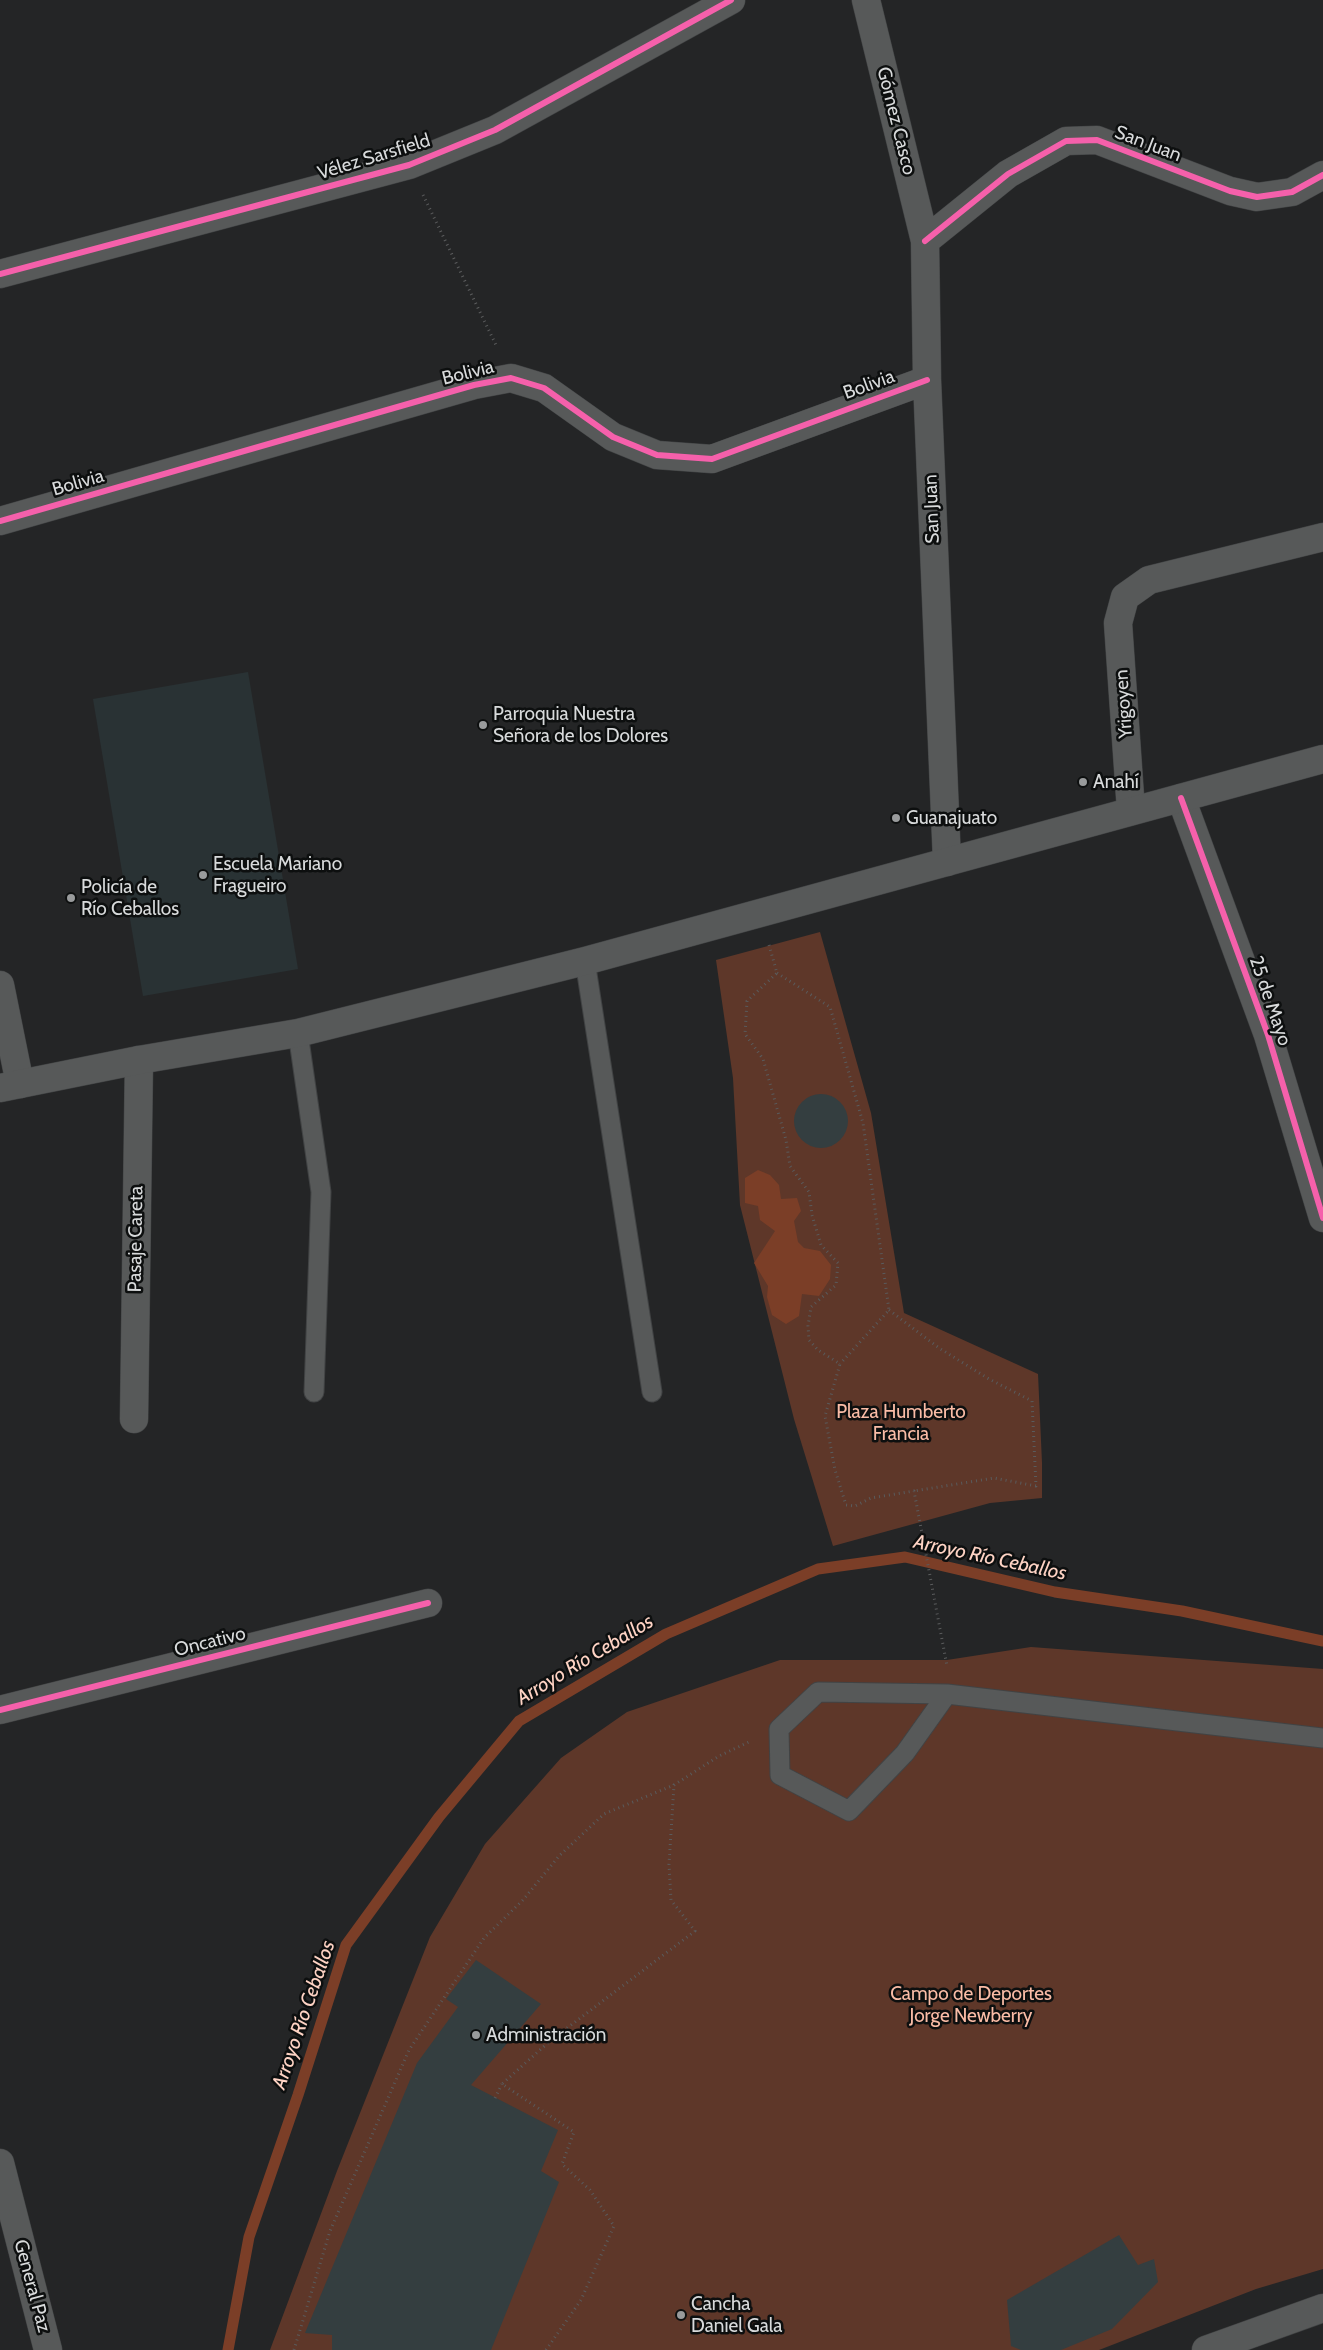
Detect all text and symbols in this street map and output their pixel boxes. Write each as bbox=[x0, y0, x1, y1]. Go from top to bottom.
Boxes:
street label: Gómez Casco bbox=[872, 65, 920, 177]
street label: San Juan bbox=[1111, 121, 1185, 167]
street label: Vélez Sarsfield bbox=[315, 129, 433, 185]
street label: Bolivia bbox=[440, 356, 496, 390]
street label: Bolivia bbox=[840, 365, 898, 405]
street label: Bolivia bbox=[49, 465, 107, 501]
street label: San Juan bbox=[919, 474, 945, 544]
street label: Yrigoyen bbox=[1110, 669, 1138, 739]
place label: Parroquia Nuestra Señora de los Dolores bbox=[493, 703, 668, 747]
marker: Parroquia Nuestra Señora de los Dolores bbox=[477, 719, 489, 731]
place label: Anahí bbox=[1093, 771, 1139, 793]
marker: Anahí bbox=[1077, 776, 1089, 788]
place label: Guanajuato bbox=[906, 807, 997, 829]
marker: Guanajuato bbox=[890, 812, 902, 824]
place label: Escuela Mariano Fragueiro bbox=[213, 853, 342, 897]
marker: Escuela Mariano Fragueiro bbox=[197, 869, 209, 881]
place label: Policía de Río Ceballos bbox=[81, 876, 179, 920]
marker: Policía de Río Ceballos bbox=[65, 892, 77, 904]
street label: 25 de Mayo bbox=[1244, 953, 1296, 1049]
street label: Pasaje Careta bbox=[124, 1186, 148, 1292]
park label: Plaza Humberto Francia bbox=[836, 1401, 966, 1445]
water label: Arroyo Río Ceballos bbox=[912, 1530, 1068, 1586]
water label: Arroyo Río Ceballos bbox=[512, 1610, 658, 1710]
street label: Oncativo bbox=[172, 1622, 248, 1662]
water label: Arroyo Río Ceballos bbox=[267, 1938, 341, 2092]
park label: Campo de Deportes Jorge Newberry bbox=[890, 1983, 1052, 2027]
place label: Administración bbox=[486, 2024, 606, 2046]
marker: Administración bbox=[470, 2029, 482, 2041]
street label: General Paz bbox=[9, 2237, 55, 2335]
place label: Cancha Daniel Gala bbox=[691, 2293, 782, 2337]
marker: Cancha Daniel Gala bbox=[675, 2309, 687, 2321]

